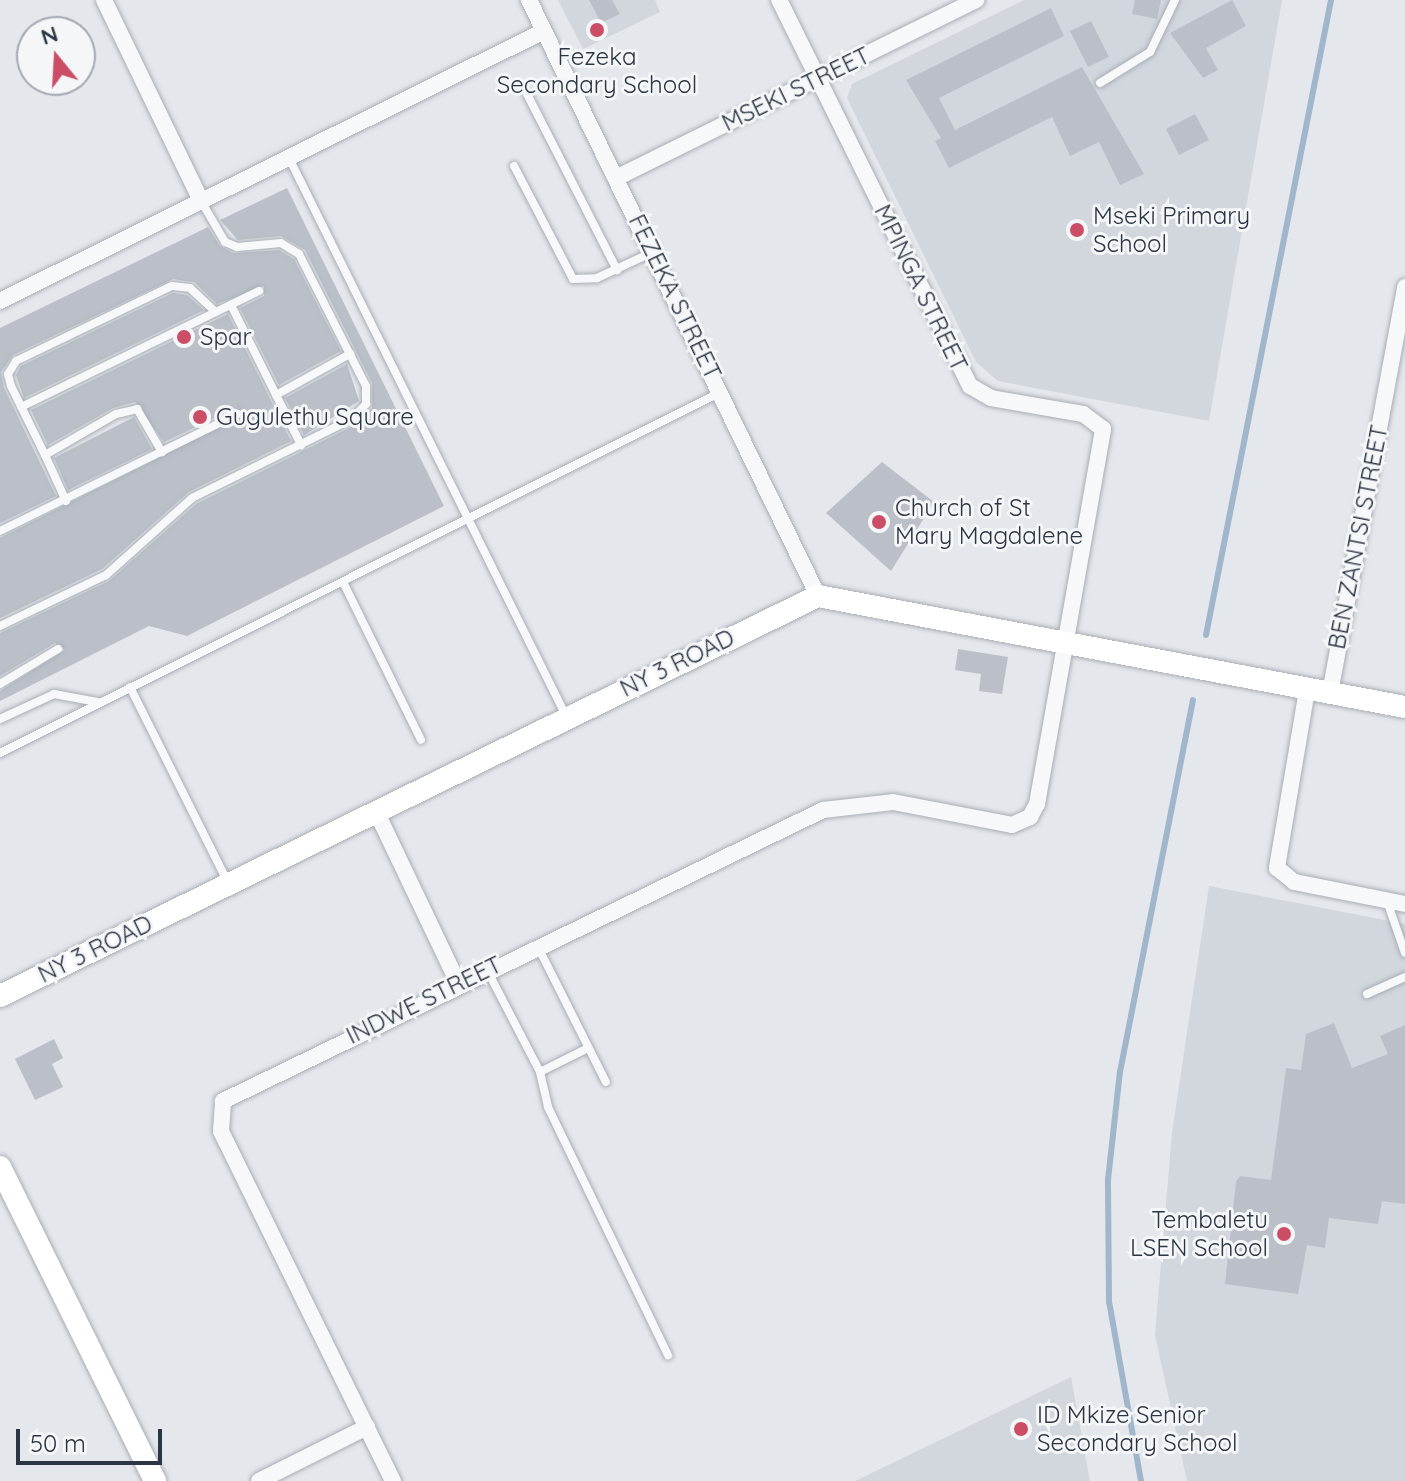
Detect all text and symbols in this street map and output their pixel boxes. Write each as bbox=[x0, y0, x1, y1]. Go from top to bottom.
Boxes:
north arrow bbox=[16, 16, 96, 96]
text: N bbox=[37, 19, 61, 51]
marker: Fezeka Secondary School bbox=[588, 21, 606, 39]
street label: MSEKI STREET bbox=[717, 41, 875, 137]
place label: Fezeka Secondary School bbox=[497, 43, 697, 99]
street label: MPINGA STREET bbox=[868, 200, 974, 376]
place label: Mseki Primary School bbox=[1093, 202, 1250, 258]
street label: FEZEKA STREET bbox=[623, 210, 727, 384]
marker: Mseki Primary School bbox=[1068, 221, 1086, 239]
place label: Spar bbox=[200, 323, 252, 351]
marker: Spar bbox=[175, 328, 193, 346]
place label: Gugulethu Square bbox=[216, 403, 414, 431]
marker: Gugulethu Square bbox=[191, 408, 209, 426]
street label: BEN ZANTSI STREET bbox=[1322, 422, 1394, 652]
place label: Church of St Mary Magdalene bbox=[895, 494, 1083, 550]
marker: Church of St Mary Magdalene bbox=[870, 513, 888, 531]
street label: NY 3 ROAD bbox=[615, 623, 739, 703]
street label: NY 3 ROAD bbox=[33, 909, 157, 989]
street label: INDWE STREET bbox=[341, 950, 507, 1050]
place label: Tembaletu LSEN School bbox=[1130, 1206, 1268, 1262]
marker: Tembaletu LSEN School bbox=[1275, 1225, 1293, 1243]
place label: ID Mkize Senior Secondary School bbox=[1037, 1401, 1237, 1457]
scale bar bbox=[20, 1413, 166, 1463]
marker: ID Mkize Senior Secondary School bbox=[1012, 1420, 1030, 1438]
text: 50 m bbox=[30, 1428, 86, 1458]

